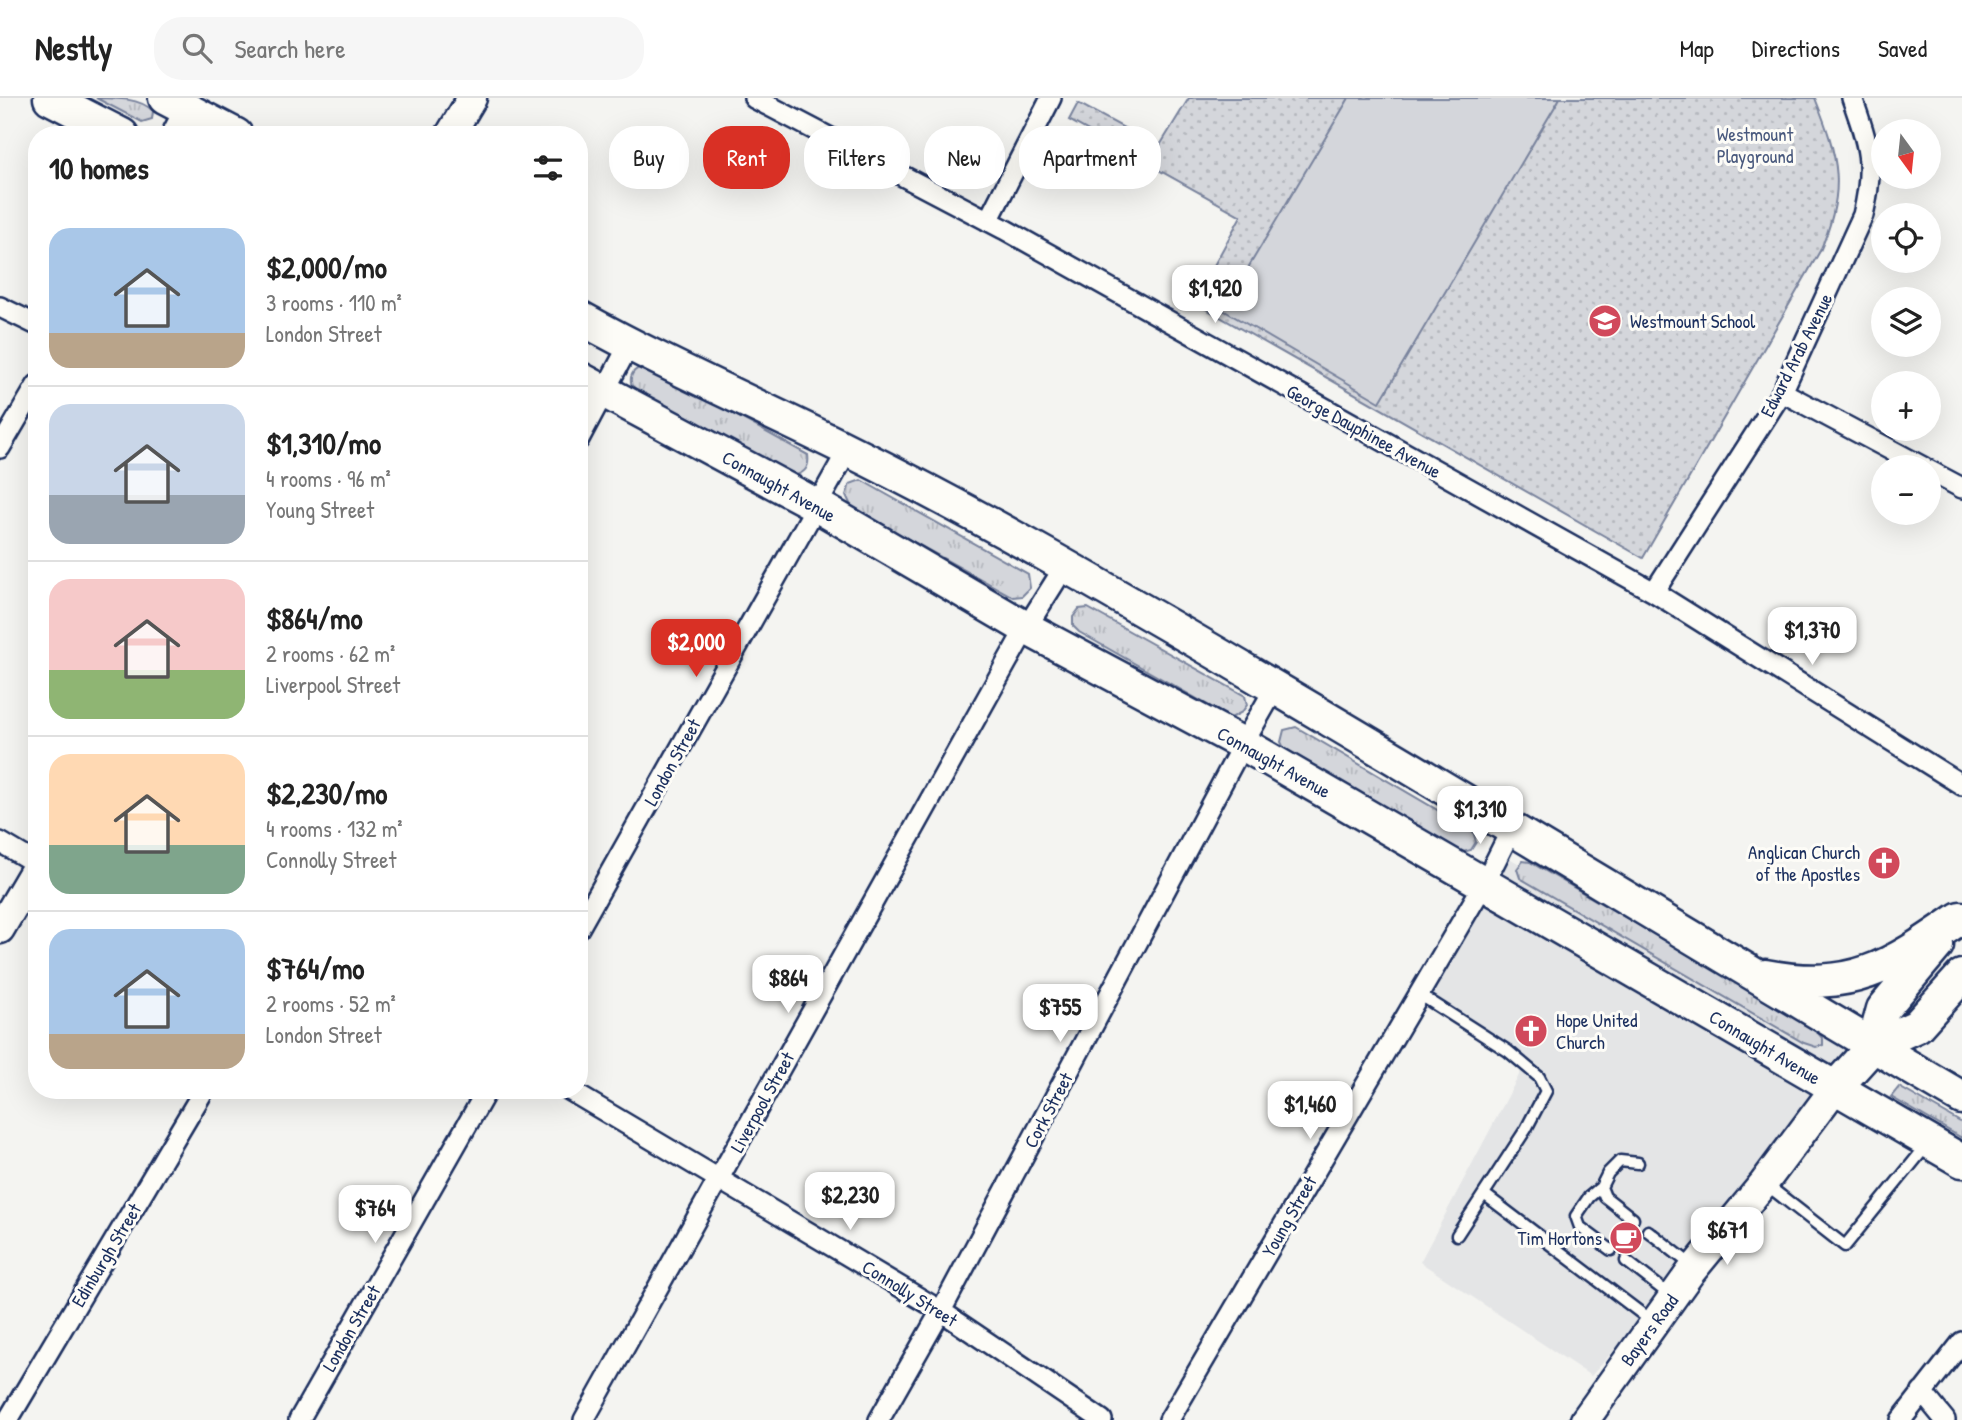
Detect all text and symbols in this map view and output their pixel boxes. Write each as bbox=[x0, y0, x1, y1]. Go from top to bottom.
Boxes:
search box bbox=[154, 17, 644, 80]
text: Nestly bbox=[35, 26, 112, 70]
icon: search bbox=[178, 29, 216, 67]
text: Search here bbox=[234, 31, 346, 66]
text: Map bbox=[1680, 32, 1714, 64]
text: Directions bbox=[1752, 32, 1840, 64]
text: Saved bbox=[1878, 32, 1927, 64]
north arrow bbox=[1871, 119, 1941, 189]
map controls bbox=[1871, 119, 1941, 525]
park label: Westmount Playground bbox=[1717, 121, 1794, 169]
chip: Buy bbox=[609, 126, 689, 189]
chip: Rent bbox=[703, 126, 790, 189]
chip: Filters bbox=[804, 126, 910, 189]
chip: New bbox=[924, 126, 1005, 189]
chip: Apartment bbox=[1019, 126, 1161, 189]
text: 10 homes bbox=[49, 148, 149, 188]
icon: filters bbox=[529, 149, 567, 187]
button: locate bbox=[1871, 203, 1941, 273]
text: $2,000/mo bbox=[266, 247, 387, 287]
icon: home bbox=[105, 256, 189, 340]
pin: $1,920 bbox=[1158, 266, 1272, 325]
text: $1,920 bbox=[1188, 272, 1242, 303]
text: 3 rooms · 110 m² bbox=[266, 287, 402, 318]
button: layers bbox=[1871, 287, 1941, 357]
street label: Edward Arab Avenue bbox=[1754, 288, 1839, 421]
school or university icon: Westmount School bbox=[1586, 302, 1624, 340]
place label: Westmount School bbox=[1630, 308, 1756, 334]
text: London Street bbox=[266, 318, 382, 349]
button: + bbox=[1871, 371, 1941, 441]
street label: George Dauphinee Avenue bbox=[1282, 378, 1446, 484]
text: $1,310/mo bbox=[266, 423, 381, 463]
icon: home bbox=[105, 432, 189, 516]
street label: Connaught Avenue bbox=[718, 444, 841, 528]
button: − bbox=[1871, 455, 1941, 525]
text: 4 rooms · 96 m² bbox=[266, 463, 391, 494]
text: Young Street bbox=[266, 494, 374, 525]
text: $864/mo bbox=[266, 598, 363, 638]
icon: home bbox=[105, 607, 189, 691]
pin: $1,370 bbox=[1755, 608, 1869, 667]
text: $1,370 bbox=[1784, 614, 1840, 645]
pin: $2,000 bbox=[639, 620, 753, 679]
text: $2,000 bbox=[667, 626, 725, 657]
text: 2 rooms · 62 m² bbox=[266, 638, 395, 669]
text: Liverpool Street bbox=[266, 669, 400, 700]
street label: London Street bbox=[637, 714, 707, 810]
street label: Connaught Avenue bbox=[1213, 720, 1336, 804]
text: $2,230/mo bbox=[266, 773, 387, 813]
icon: home bbox=[105, 782, 189, 866]
pin: $1,310 bbox=[1423, 786, 1537, 846]
text: $1,310 bbox=[1453, 793, 1507, 824]
text: 4 rooms · 132 m² bbox=[266, 813, 403, 844]
place label: Anglican Church of the Apostles bbox=[1748, 839, 1860, 887]
text: Connolly Street bbox=[266, 844, 396, 875]
church icon: Anglican Church of the Apostles bbox=[1865, 844, 1903, 882]
text: $764/mo bbox=[266, 948, 364, 988]
pin: $864 bbox=[747, 956, 829, 1015]
icon: home bbox=[105, 957, 189, 1041]
text: $864 bbox=[768, 962, 808, 993]
pin: $755 bbox=[1019, 984, 1101, 1044]
text: 2 rooms · 52 m² bbox=[266, 988, 396, 1019]
text: $755 bbox=[1039, 991, 1081, 1022]
street label: Connaught Avenue bbox=[1704, 1003, 1826, 1091]
place label: Hope United Church bbox=[1556, 1007, 1638, 1055]
church icon: Hope United Church bbox=[1512, 1012, 1550, 1050]
text: London Street bbox=[266, 1019, 382, 1050]
street label: Liverpool Street bbox=[724, 1047, 800, 1157]
street label: Cork Street bbox=[1017, 1067, 1079, 1152]
pin: $1,460 bbox=[1253, 1082, 1367, 1141]
text: $1,460 bbox=[1284, 1088, 1336, 1119]
street label: Young Street bbox=[1255, 1170, 1323, 1261]
pin: $2,230 bbox=[793, 1172, 907, 1232]
text: $2,230 bbox=[821, 1179, 879, 1210]
pin: $764 bbox=[334, 1186, 416, 1245]
text: $764 bbox=[355, 1192, 395, 1223]
street label: Edinburgh Street bbox=[65, 1198, 147, 1312]
pin: $671 bbox=[1686, 1208, 1768, 1267]
text: $671 bbox=[1707, 1214, 1747, 1245]
cafe icon: Tim Hortons bbox=[1607, 1219, 1645, 1257]
place label: Tim Hortons bbox=[1518, 1225, 1602, 1251]
street label: Connolly Street bbox=[857, 1253, 963, 1333]
street label: London Street bbox=[316, 1280, 386, 1376]
street label: Bayers Road bbox=[1614, 1288, 1684, 1371]

